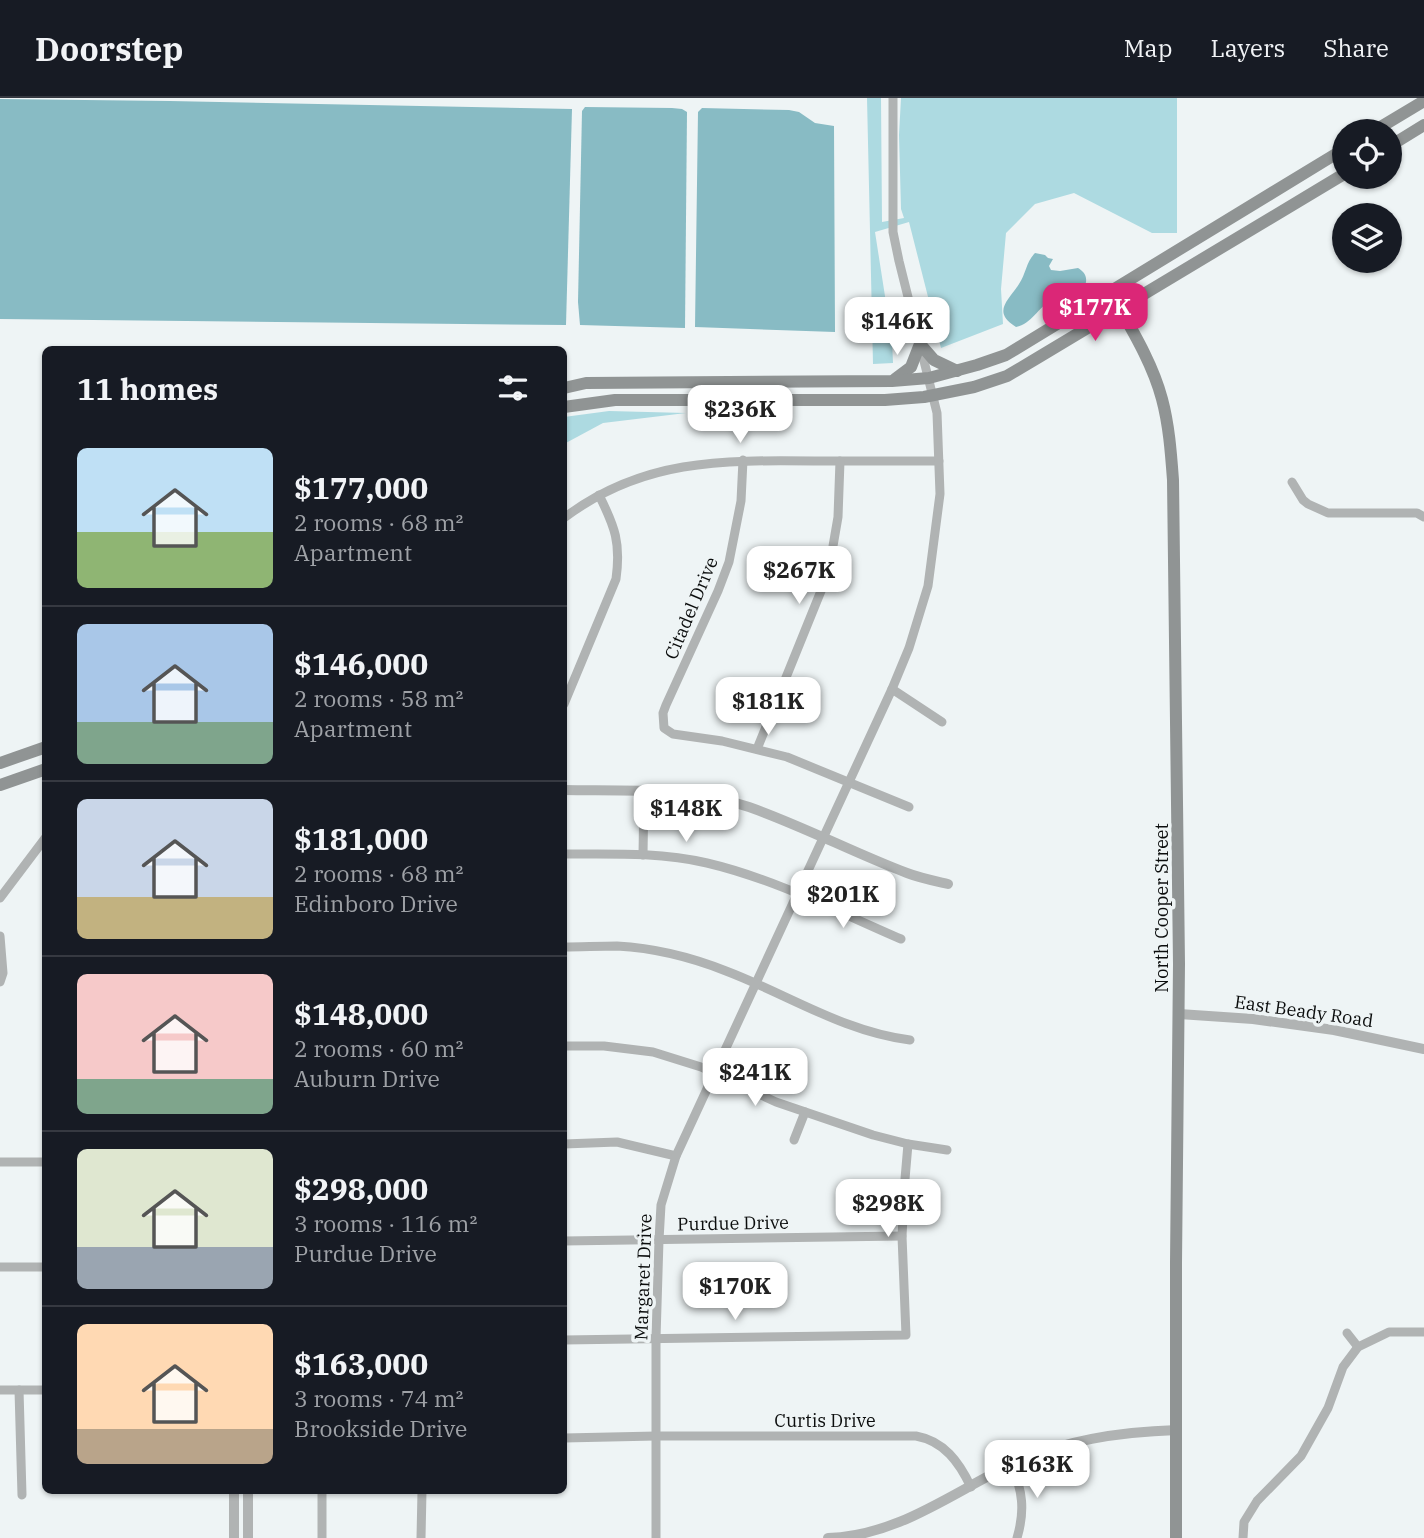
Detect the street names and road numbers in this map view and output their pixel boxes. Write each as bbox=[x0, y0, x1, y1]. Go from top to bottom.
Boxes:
street label: Citadel Drive bbox=[659, 553, 723, 663]
street label: North Cooper Street bbox=[1150, 823, 1173, 993]
street label: East Beady Road bbox=[1233, 990, 1375, 1032]
street label: Purdue Drive bbox=[677, 1211, 789, 1235]
street label: Margaret Drive bbox=[629, 1213, 657, 1341]
street label: Curtis Drive bbox=[774, 1409, 876, 1432]

